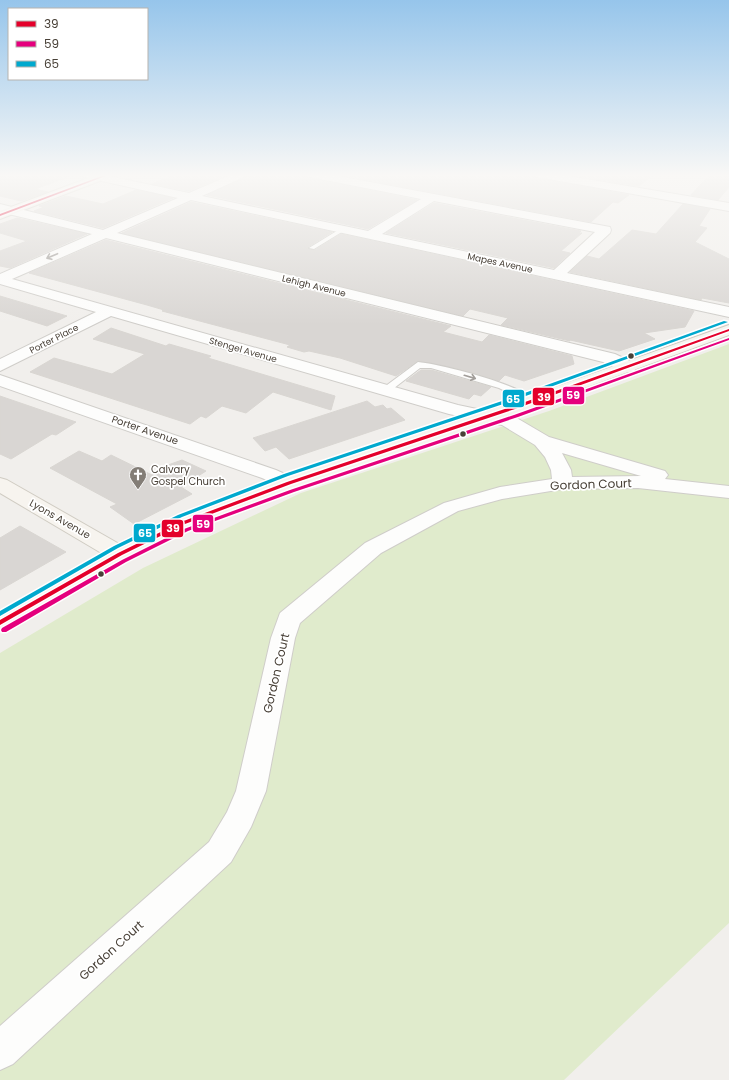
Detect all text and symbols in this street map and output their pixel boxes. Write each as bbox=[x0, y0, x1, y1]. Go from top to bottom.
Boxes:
legend bbox=[8, 8, 148, 80]
text: 39 bbox=[44, 15, 59, 32]
text: 59 bbox=[44, 35, 59, 52]
text: 65 bbox=[44, 55, 59, 72]
street label: Mapes Avenue bbox=[466, 250, 534, 276]
one-way arrow bbox=[46, 253, 58, 260]
street label: Lehigh Avenue bbox=[281, 272, 348, 300]
street label: Porter Place bbox=[27, 321, 81, 356]
street label: Stengel Avenue bbox=[208, 335, 279, 366]
unlabelled marker bbox=[626, 351, 636, 361]
one-way arrow bbox=[463, 374, 476, 381]
line badge: 59 bbox=[562, 386, 585, 405]
line badge: 39 bbox=[532, 387, 555, 406]
text: 59 bbox=[566, 387, 580, 403]
line badge: 65 bbox=[502, 389, 525, 408]
text: 39 bbox=[537, 389, 551, 405]
text: 65 bbox=[506, 391, 520, 407]
street label: Porter Avenue bbox=[110, 412, 180, 448]
unlabelled marker bbox=[458, 429, 468, 439]
place label: Calvary Gospel Church bbox=[151, 462, 225, 489]
church icon: Calvary Gospel Church bbox=[128, 465, 148, 490]
street label: Gordon Court bbox=[550, 474, 632, 494]
street label: Lyons Avenue bbox=[27, 495, 93, 543]
line badge: 59 bbox=[192, 514, 214, 533]
text: 59 bbox=[196, 516, 210, 532]
line badge: 39 bbox=[161, 519, 184, 538]
text: 39 bbox=[166, 520, 180, 536]
line badge: 65 bbox=[133, 523, 156, 543]
text: 65 bbox=[138, 525, 152, 541]
unlabelled marker bbox=[96, 569, 106, 579]
street label: Gordon Court bbox=[259, 631, 293, 715]
street label: Gordon Court bbox=[75, 916, 147, 984]

